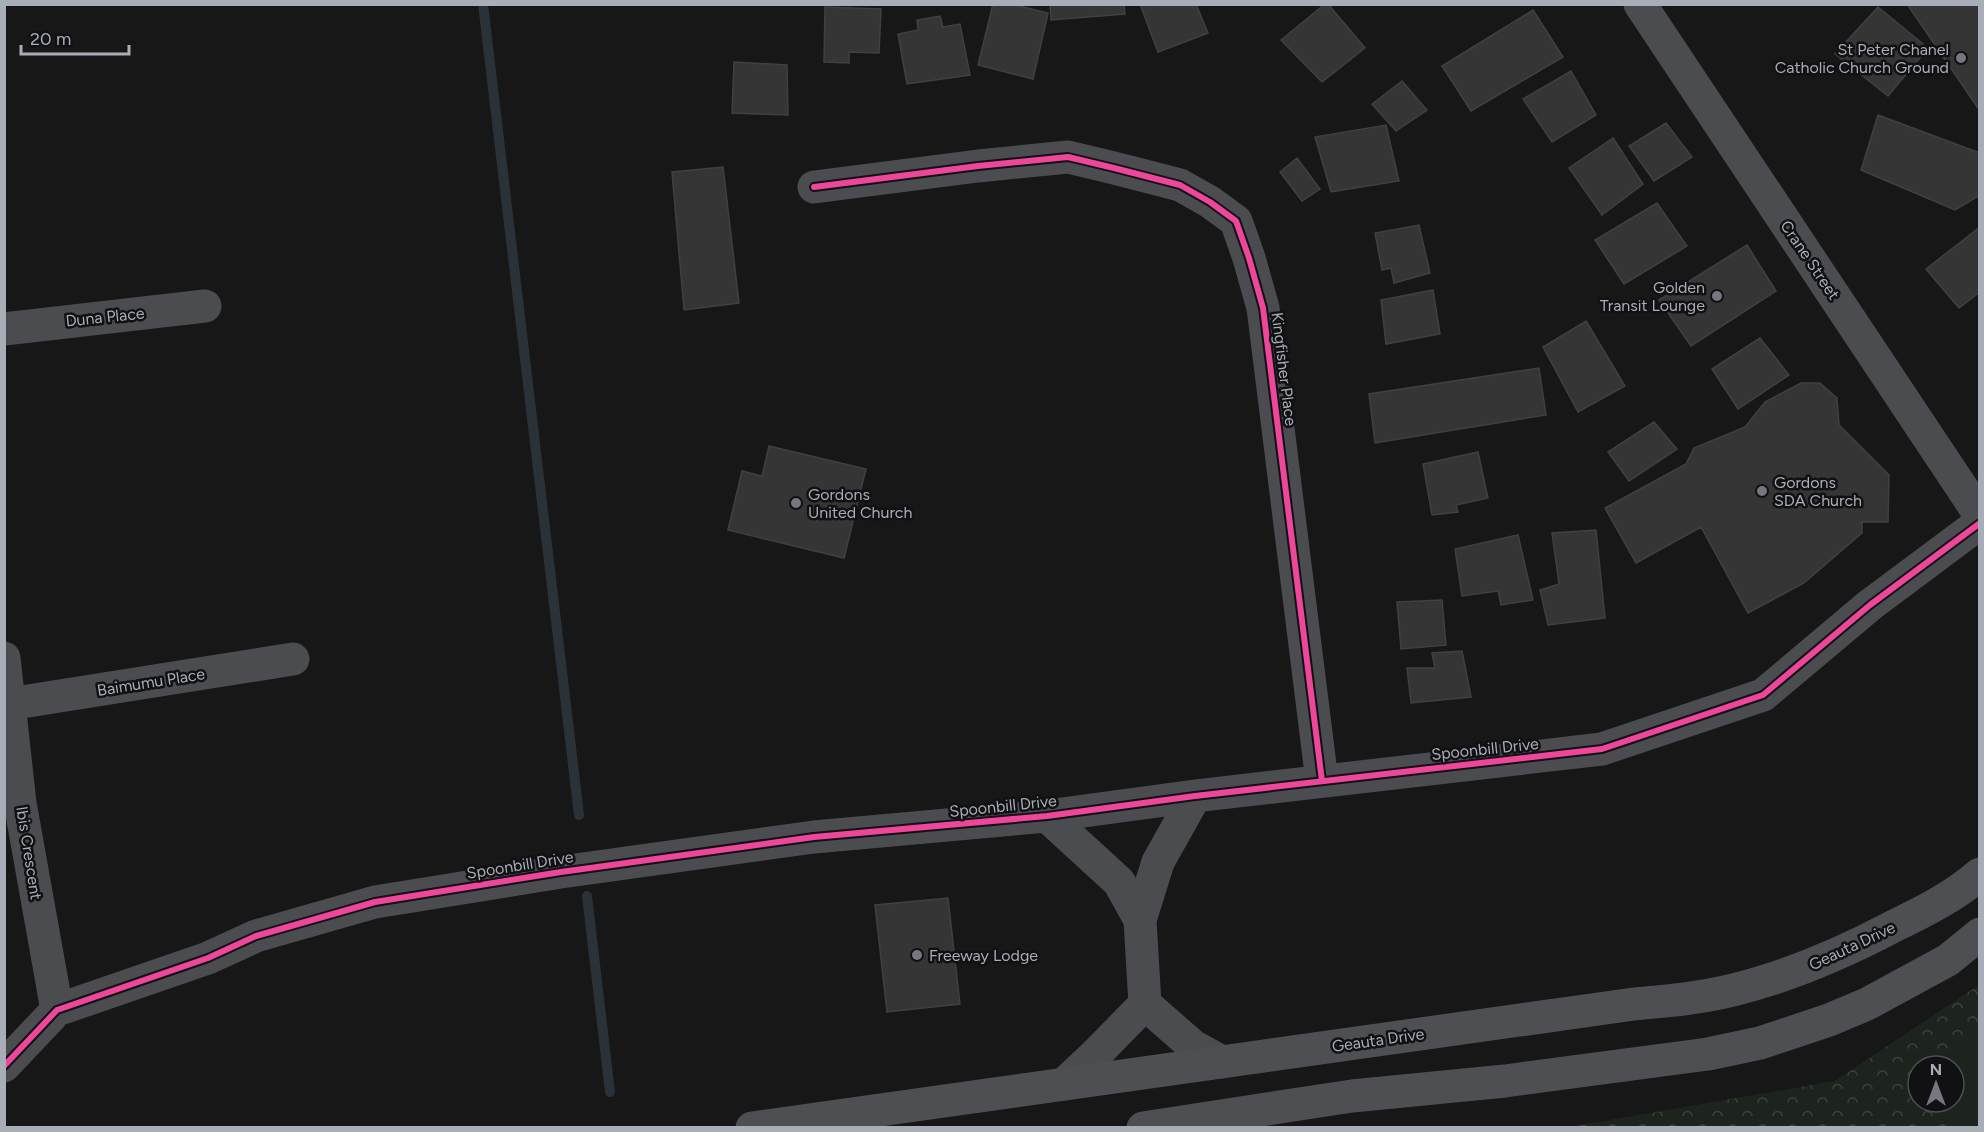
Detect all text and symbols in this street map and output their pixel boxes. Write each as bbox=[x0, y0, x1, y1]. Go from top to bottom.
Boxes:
scale bar bbox=[21, 18, 129, 56]
text: 20 m bbox=[30, 28, 71, 50]
place label: St Peter Chanel Catholic Church Ground bbox=[1775, 40, 1949, 77]
marker: St Peter Chanel Catholic Church Ground bbox=[1954, 51, 1968, 65]
street label: Crane Street bbox=[1777, 217, 1843, 303]
place label: Golden Transit Lounge bbox=[1600, 278, 1705, 315]
marker: Golden Transit Lounge bbox=[1710, 289, 1724, 303]
street label: Duna Place bbox=[65, 303, 146, 331]
street label: Kingfisher Place bbox=[1268, 311, 1300, 427]
place label: Gordons SDA Church bbox=[1774, 473, 1862, 510]
marker: Gordons SDA Church bbox=[1755, 484, 1769, 498]
place label: Gordons United Church bbox=[808, 485, 912, 522]
marker: Gordons United Church bbox=[789, 496, 803, 510]
street label: Baimumu Place bbox=[96, 664, 207, 700]
street label: Spoonbill Drive bbox=[1430, 734, 1540, 764]
street label: Spoonbill Drive bbox=[948, 791, 1058, 821]
street label: Ibis Crescent bbox=[12, 805, 46, 901]
street label: Spoonbill Drive bbox=[465, 847, 575, 883]
street label: Geauta Drive bbox=[1806, 918, 1898, 974]
place label: Freeway Lodge bbox=[929, 946, 1038, 965]
marker: Freeway Lodge bbox=[910, 948, 924, 962]
street label: Geauta Drive bbox=[1331, 1024, 1426, 1056]
north arrow bbox=[1906, 1054, 1966, 1114]
text: N bbox=[1930, 1060, 1942, 1079]

